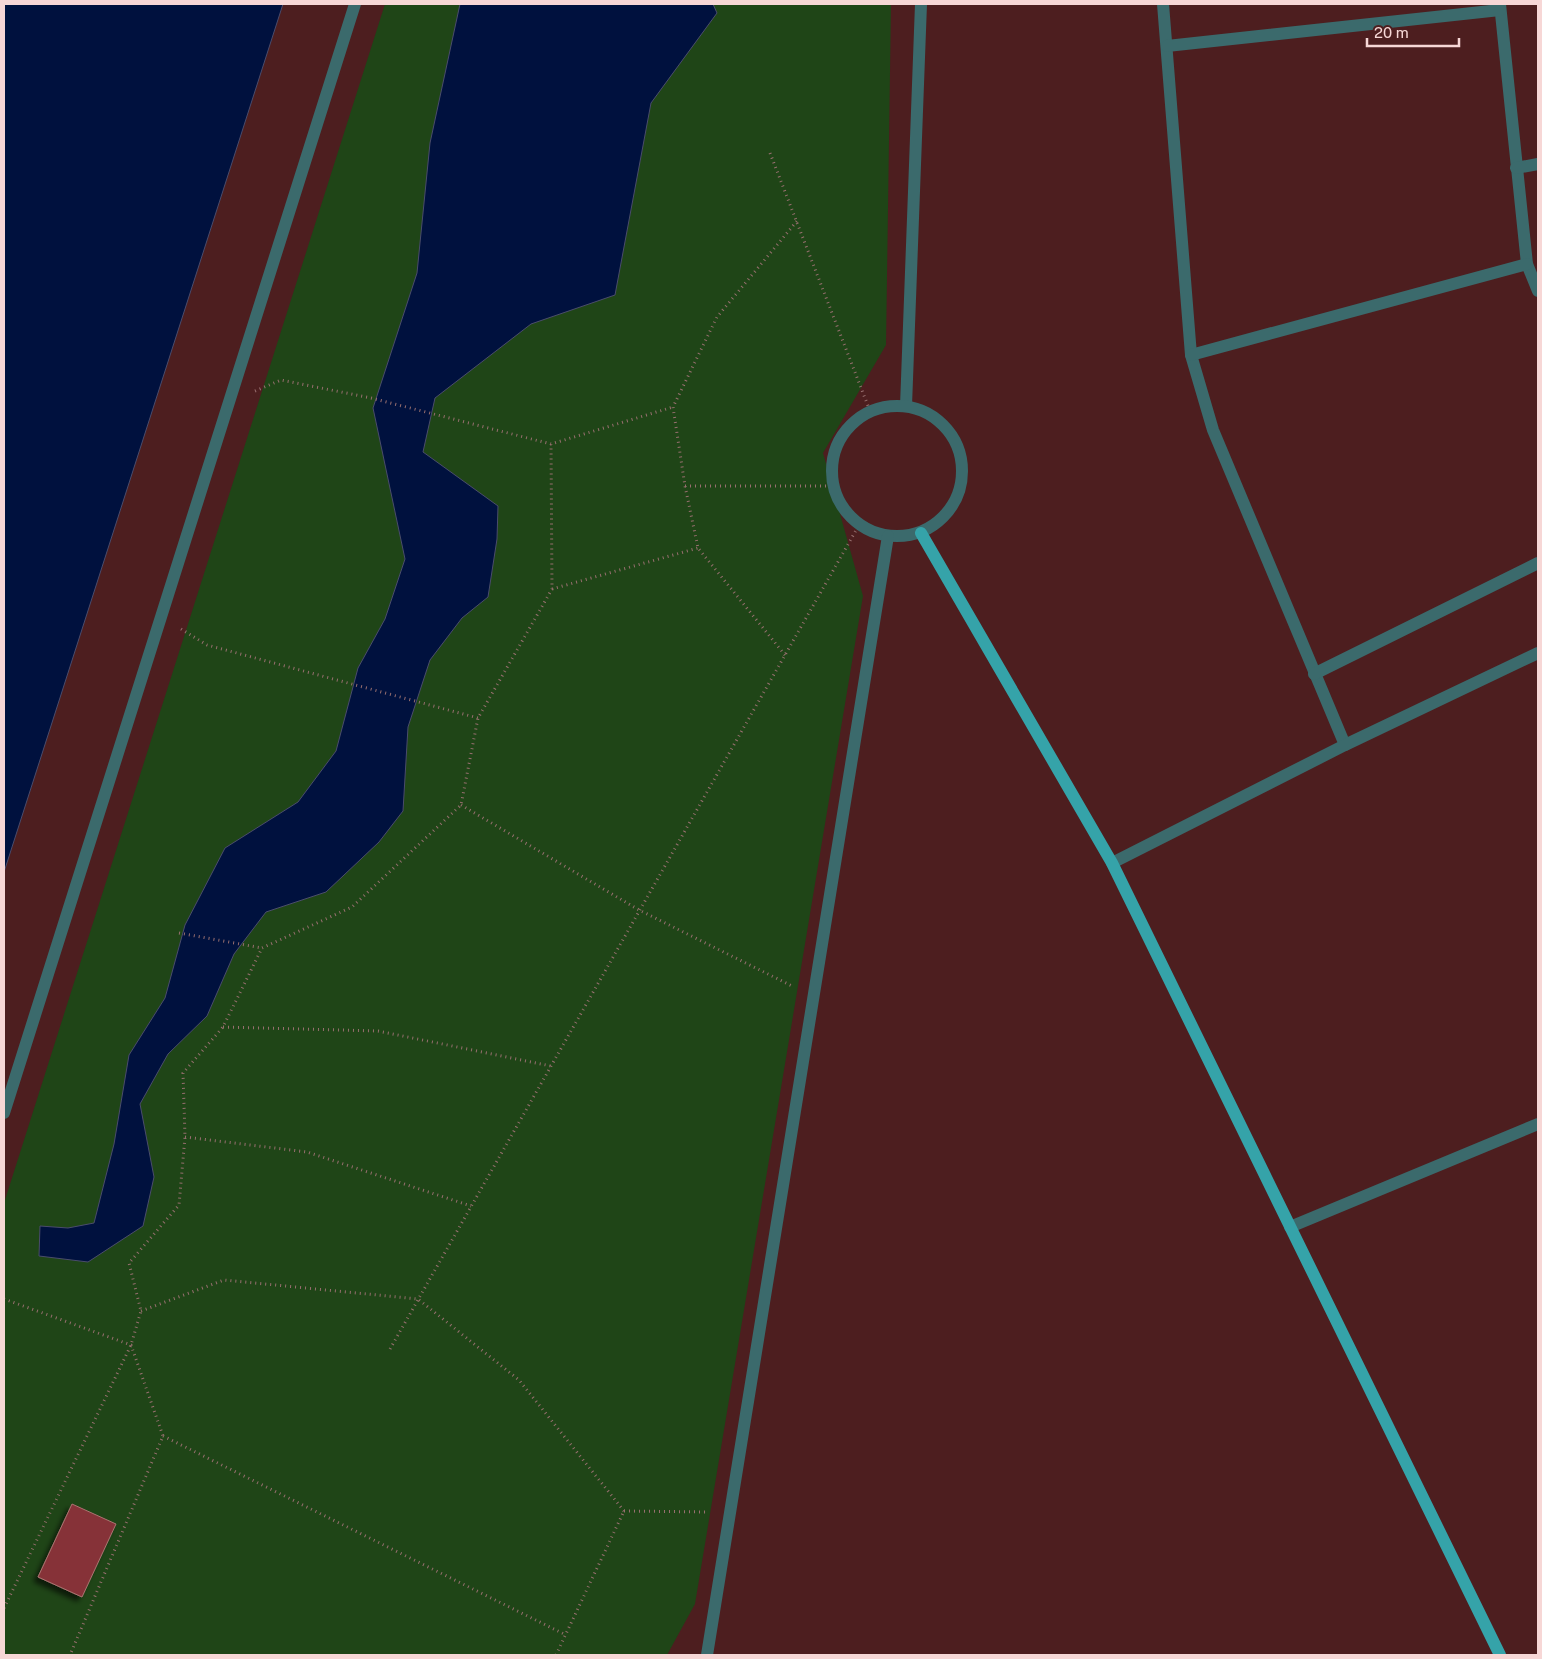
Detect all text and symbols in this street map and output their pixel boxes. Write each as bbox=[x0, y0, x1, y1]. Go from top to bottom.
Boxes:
scale bar bbox=[1367, 15, 1460, 47]
text: 20 m bbox=[1374, 24, 1409, 41]

